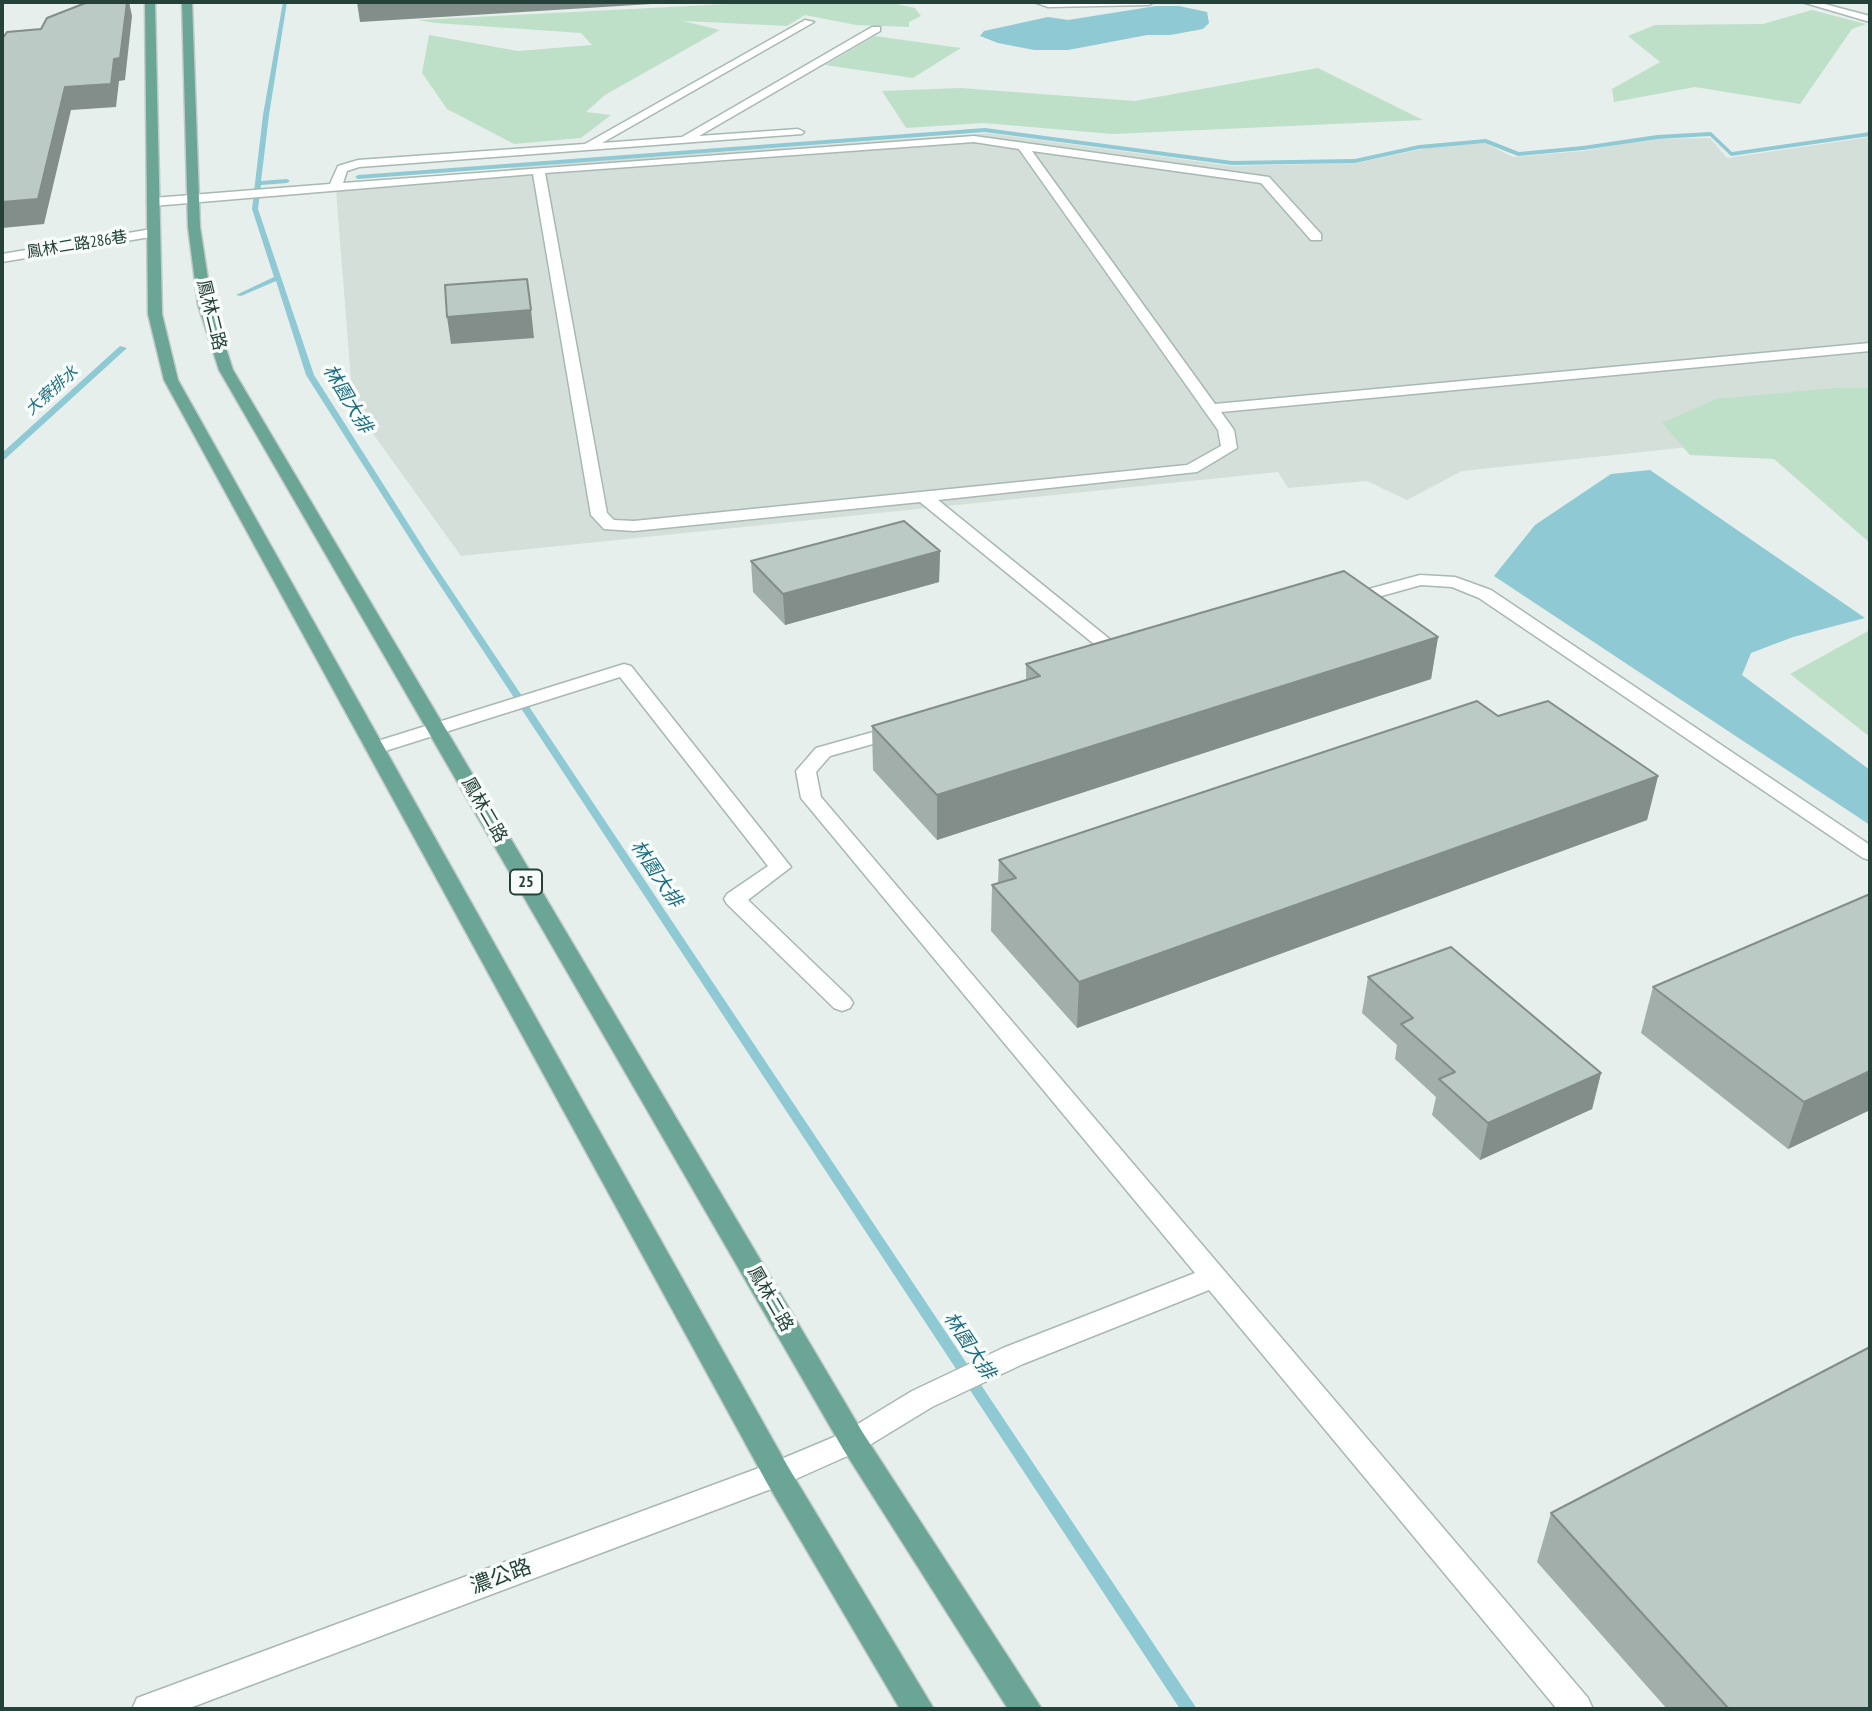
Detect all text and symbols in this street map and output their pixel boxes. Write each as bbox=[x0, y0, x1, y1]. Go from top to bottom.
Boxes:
street label: 鳳林二路286巷 bbox=[25, 228, 129, 262]
street label: 鳳林二路 bbox=[192, 277, 230, 353]
water label: 林園大排 bbox=[318, 361, 376, 437]
water label: 大寮排水 bbox=[22, 362, 82, 420]
street label: 鳳林二路 bbox=[457, 773, 511, 847]
water label: 林園大排 bbox=[625, 836, 687, 912]
road number: 25 bbox=[510, 870, 542, 894]
street label: 鳳林二路 bbox=[743, 1262, 797, 1336]
water label: 林園大排 bbox=[938, 1308, 1000, 1384]
street label: 濃公路 bbox=[467, 1554, 535, 1600]

